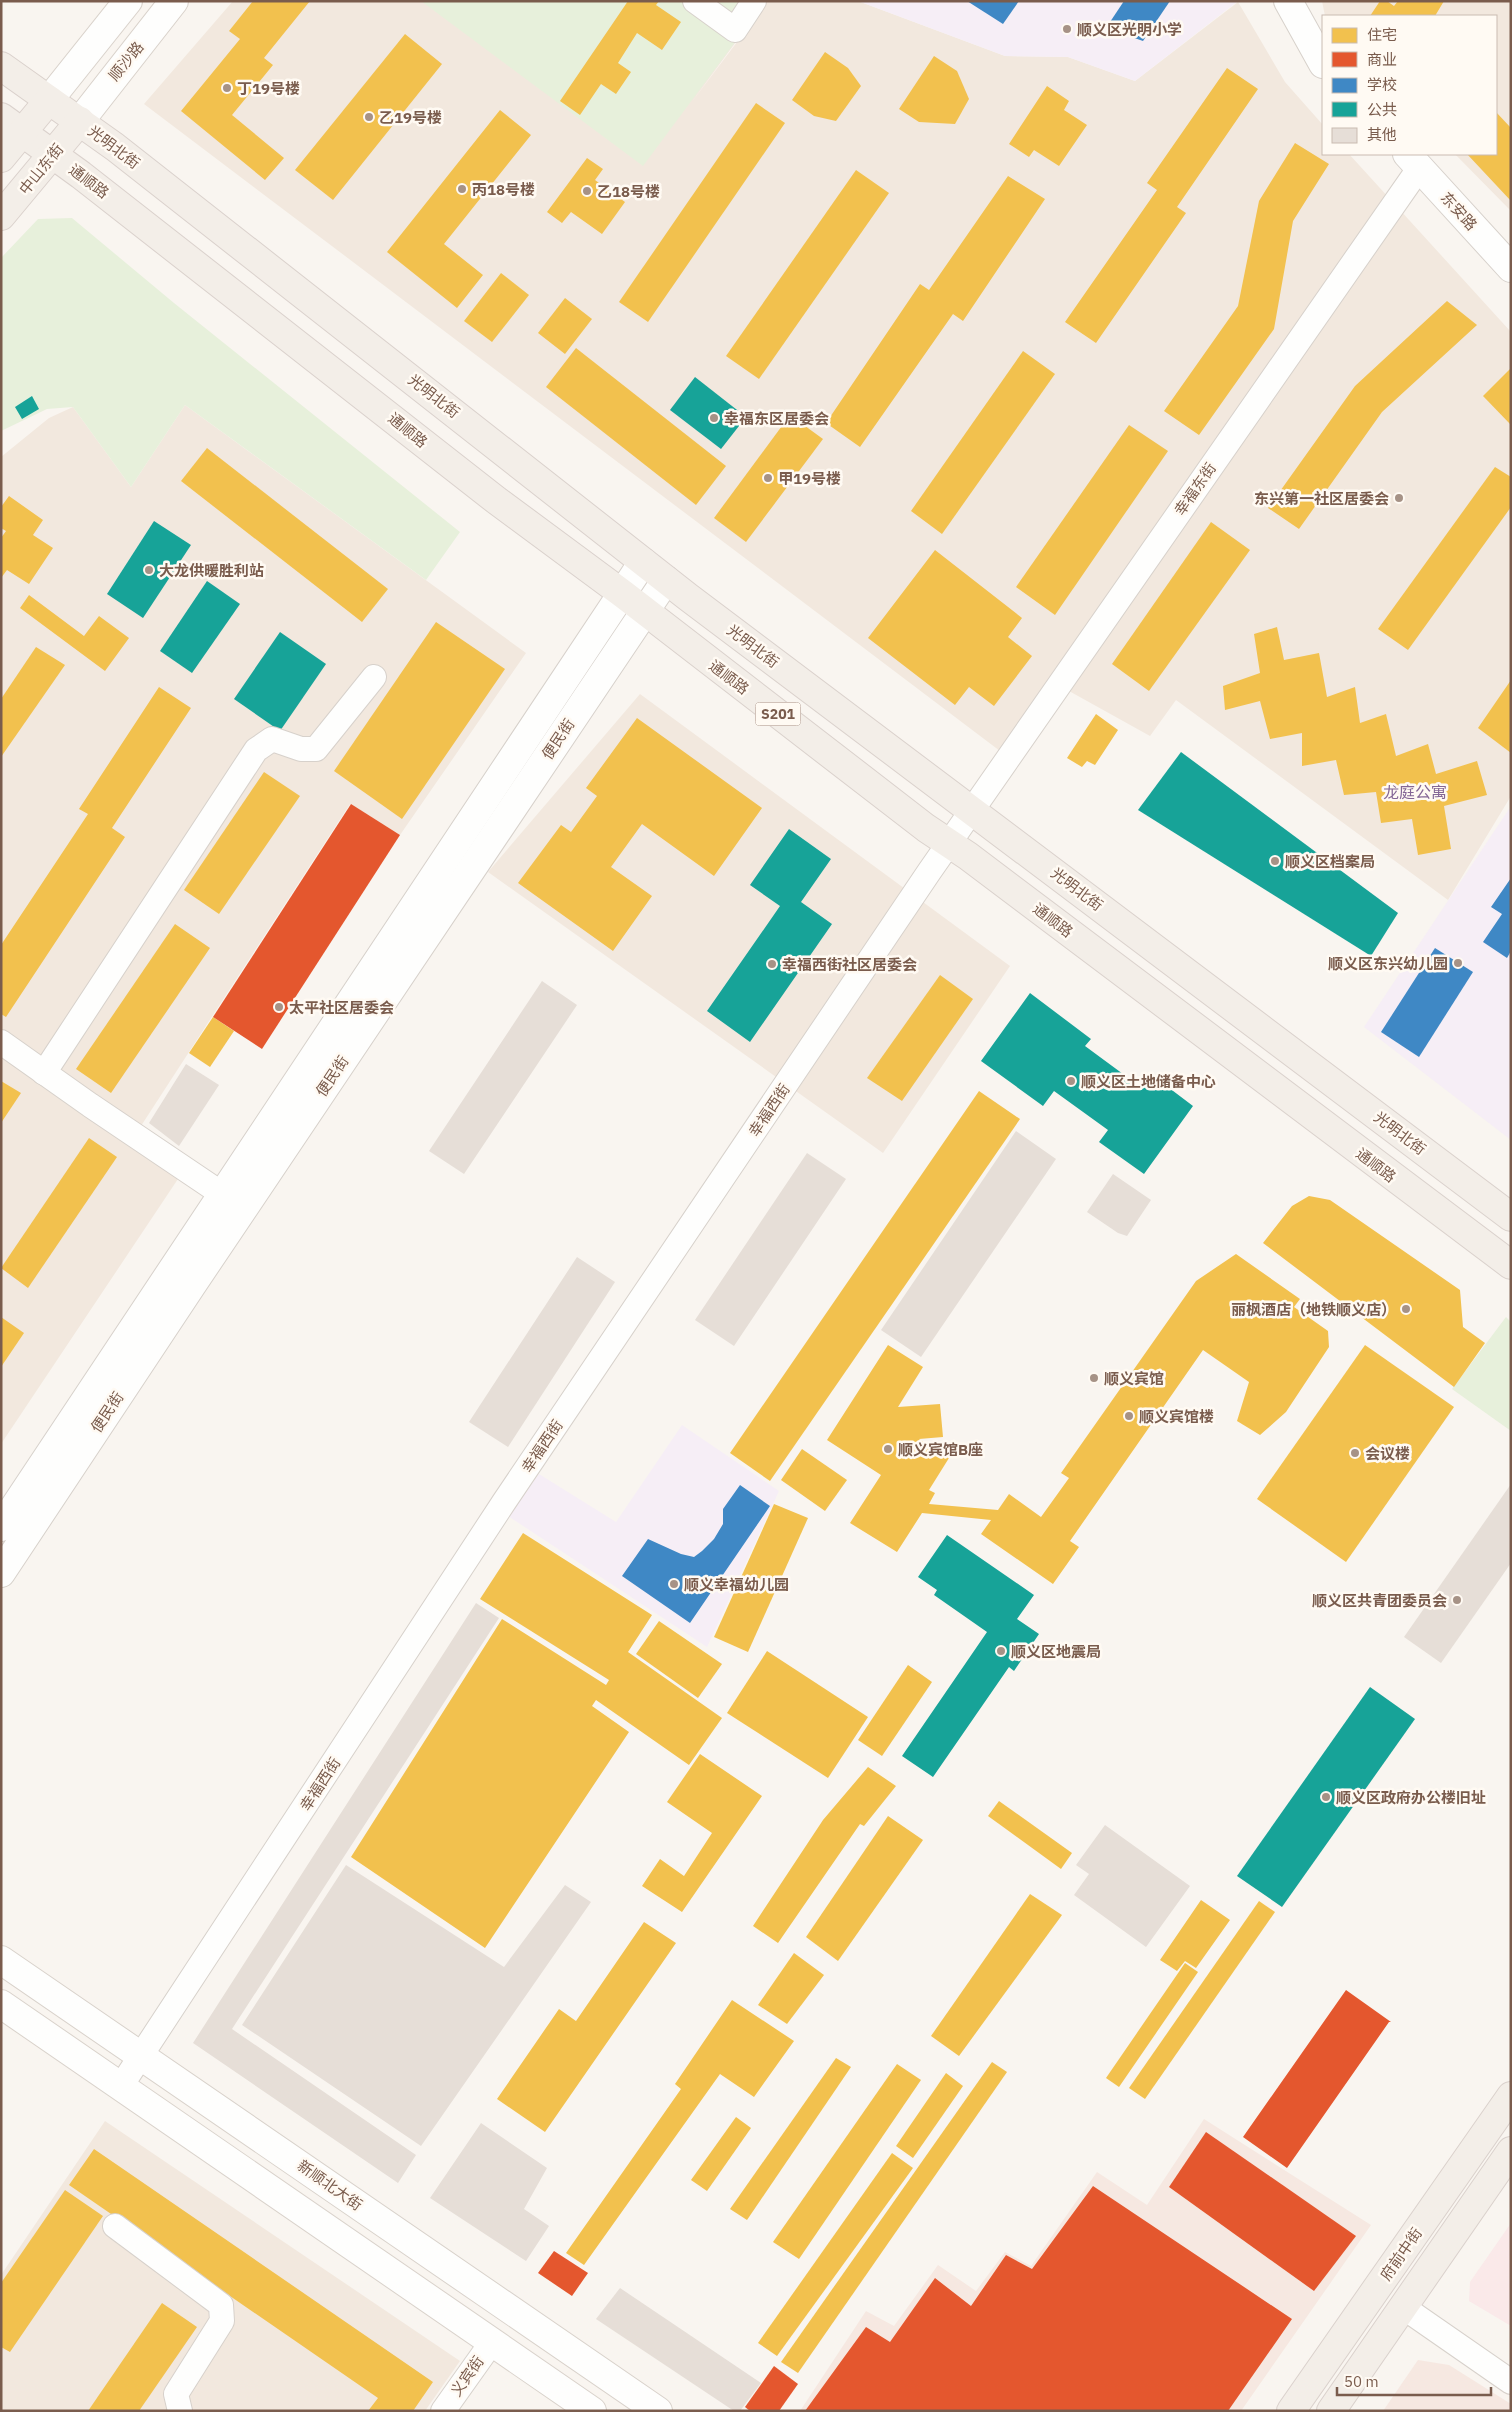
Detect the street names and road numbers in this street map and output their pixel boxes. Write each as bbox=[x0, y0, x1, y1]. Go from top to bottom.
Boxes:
street label: 顺沙路 bbox=[104, 38, 148, 84]
street label: 光明北街 bbox=[84, 121, 144, 173]
street label: 中山东街 bbox=[15, 140, 67, 198]
street label: 通顺路 bbox=[65, 160, 113, 202]
street label: 东安路 bbox=[1437, 188, 1481, 234]
street label: 光明北街 bbox=[405, 370, 463, 422]
street label: 通顺路 bbox=[385, 408, 431, 452]
street label: 幸福东街 bbox=[1170, 459, 1220, 519]
street label: 光明北街 bbox=[723, 620, 783, 672]
street label: 通顺路 bbox=[705, 656, 753, 698]
road number: S201 bbox=[756, 702, 800, 726]
street label: 便民街 bbox=[538, 715, 578, 763]
street label: 光明北街 bbox=[1047, 863, 1107, 915]
street label: 通顺路 bbox=[1029, 899, 1077, 941]
street label: 便民街 bbox=[312, 1052, 352, 1100]
street label: 幸福西街 bbox=[744, 1080, 794, 1140]
street label: 光明北街 bbox=[1370, 1107, 1430, 1159]
street label: 通顺路 bbox=[1352, 1144, 1400, 1186]
street label: 便民街 bbox=[87, 1388, 127, 1436]
street label: 幸福西街 bbox=[517, 1416, 567, 1476]
street label: 幸福西街 bbox=[296, 1754, 344, 1814]
street label: 新顺北大街 bbox=[294, 2156, 366, 2214]
street label: 府前中街 bbox=[1376, 2224, 1426, 2284]
street label: 义宾街 bbox=[446, 2352, 488, 2400]

